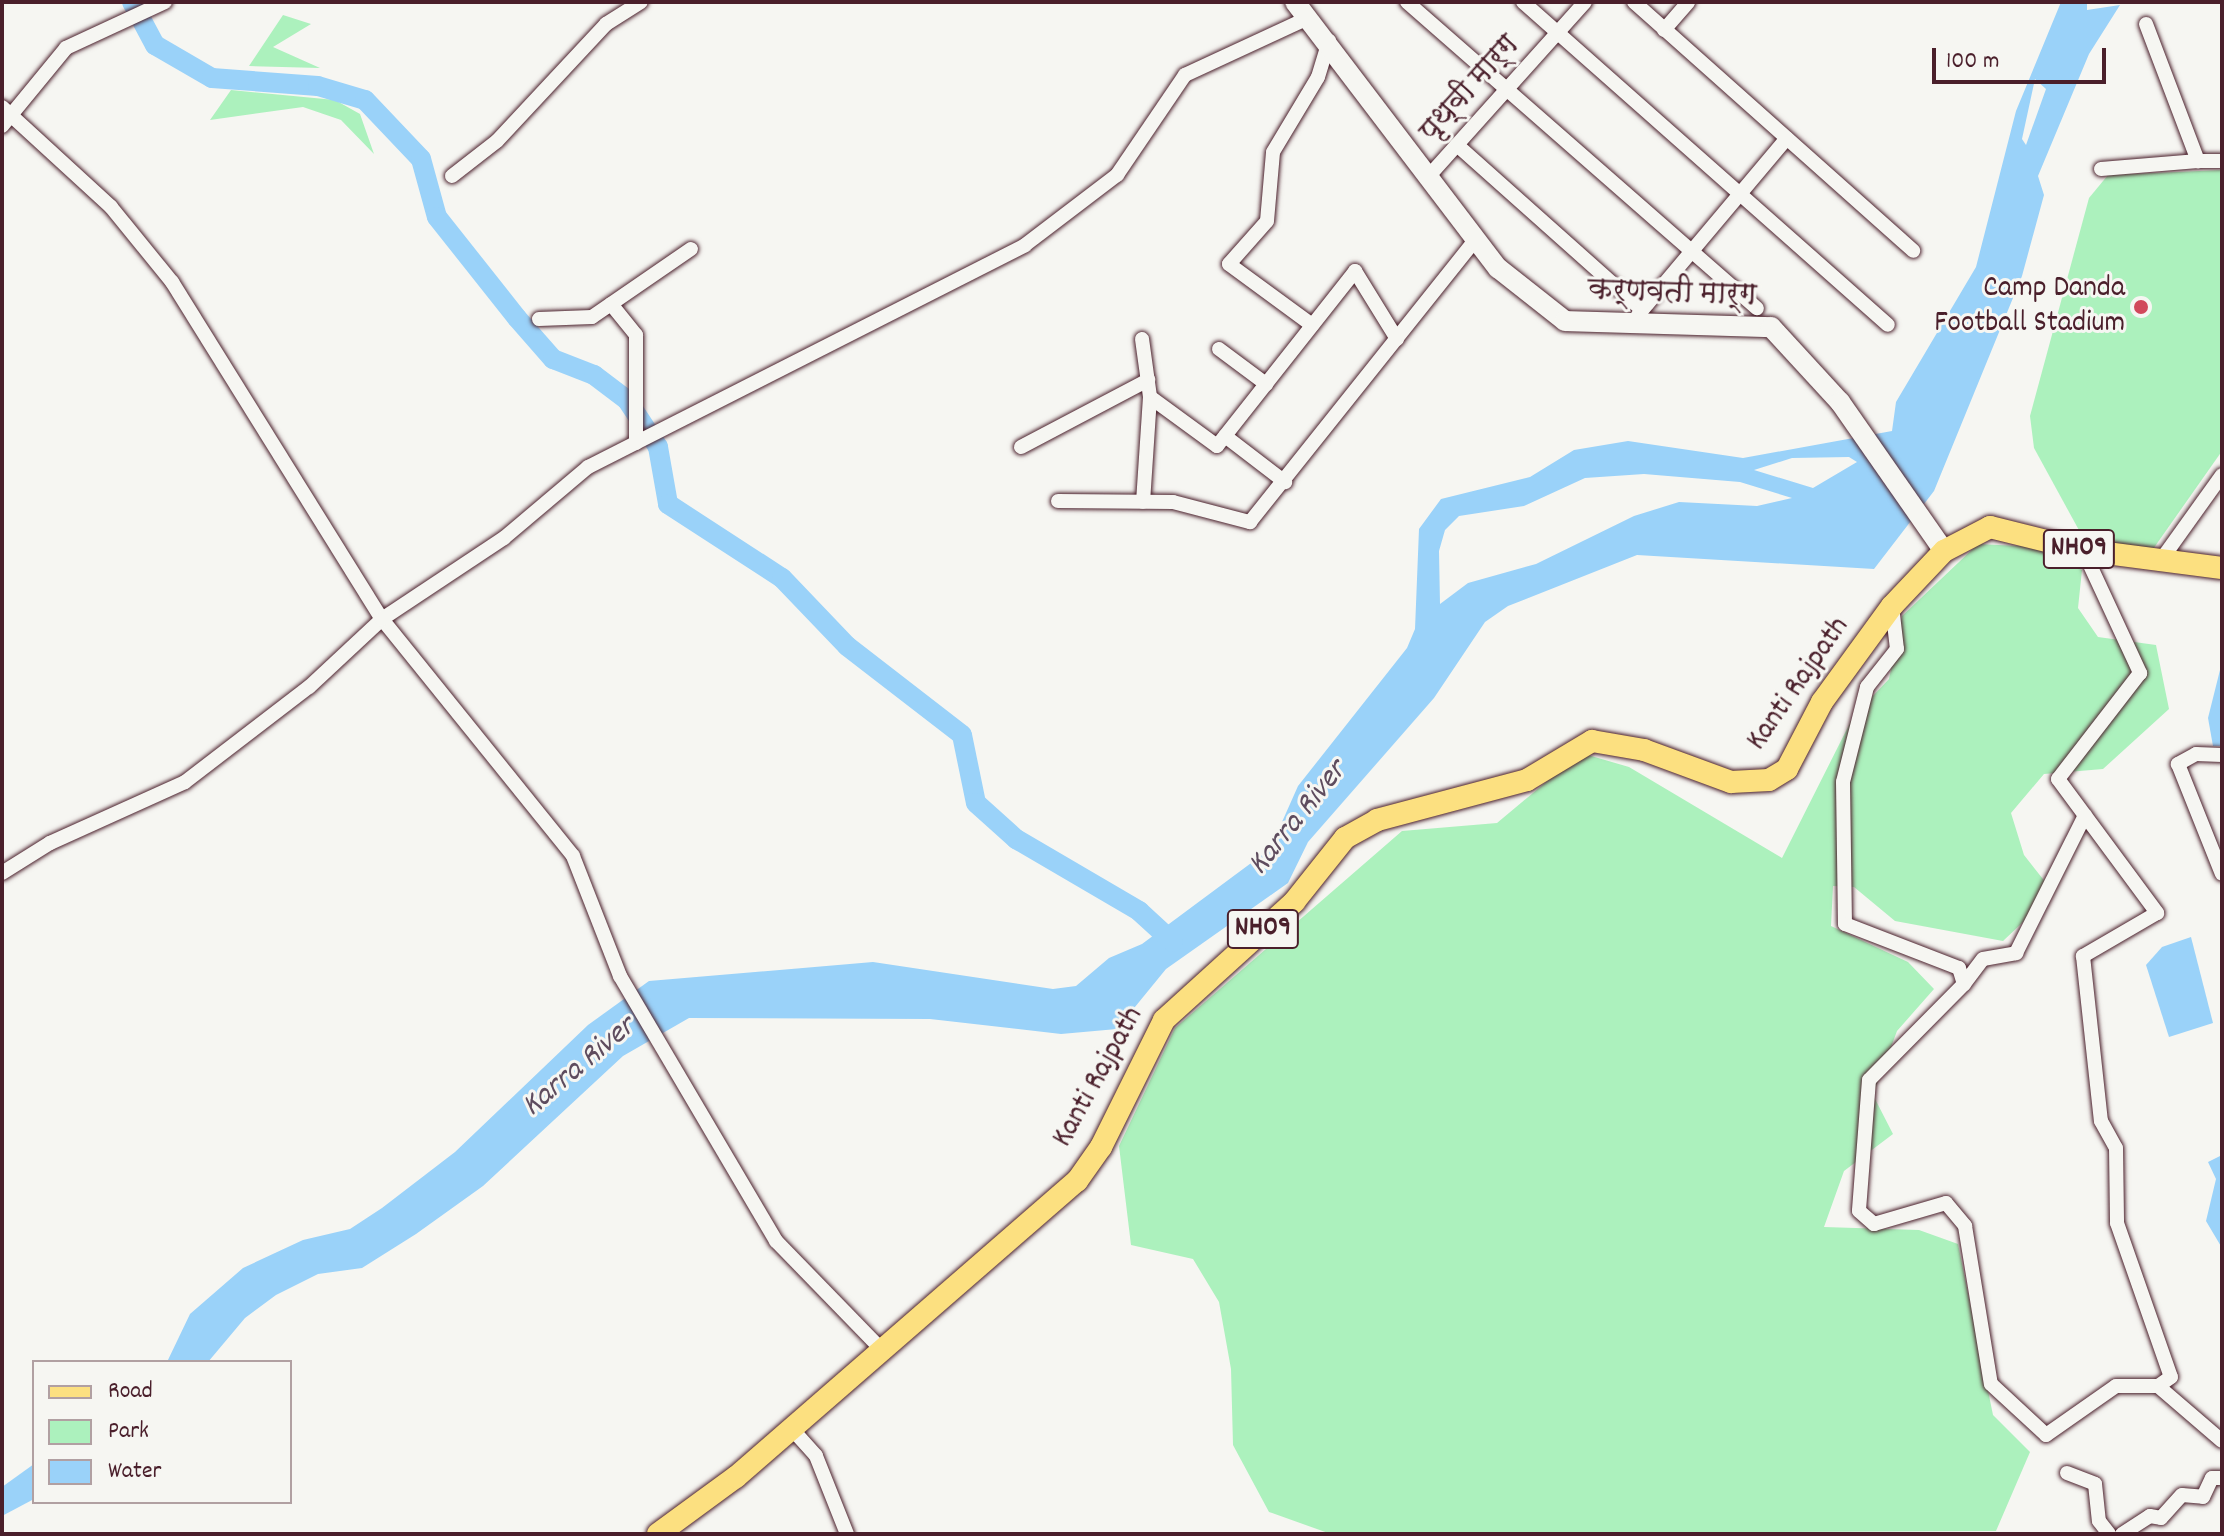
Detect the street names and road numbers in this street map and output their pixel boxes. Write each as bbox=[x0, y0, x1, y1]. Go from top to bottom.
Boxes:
street label: पृथ्वी मार्ग bbox=[1414, 29, 1528, 151]
street label: कर्णवती मार्ग bbox=[1587, 274, 1757, 316]
road number: NH09 bbox=[2041, 525, 2117, 573]
street label: Kanti Rajpath bbox=[1741, 611, 1859, 759]
road number: NH09 bbox=[1225, 905, 1301, 953]
street label: Kanti Rajpath bbox=[1047, 1002, 1153, 1154]

